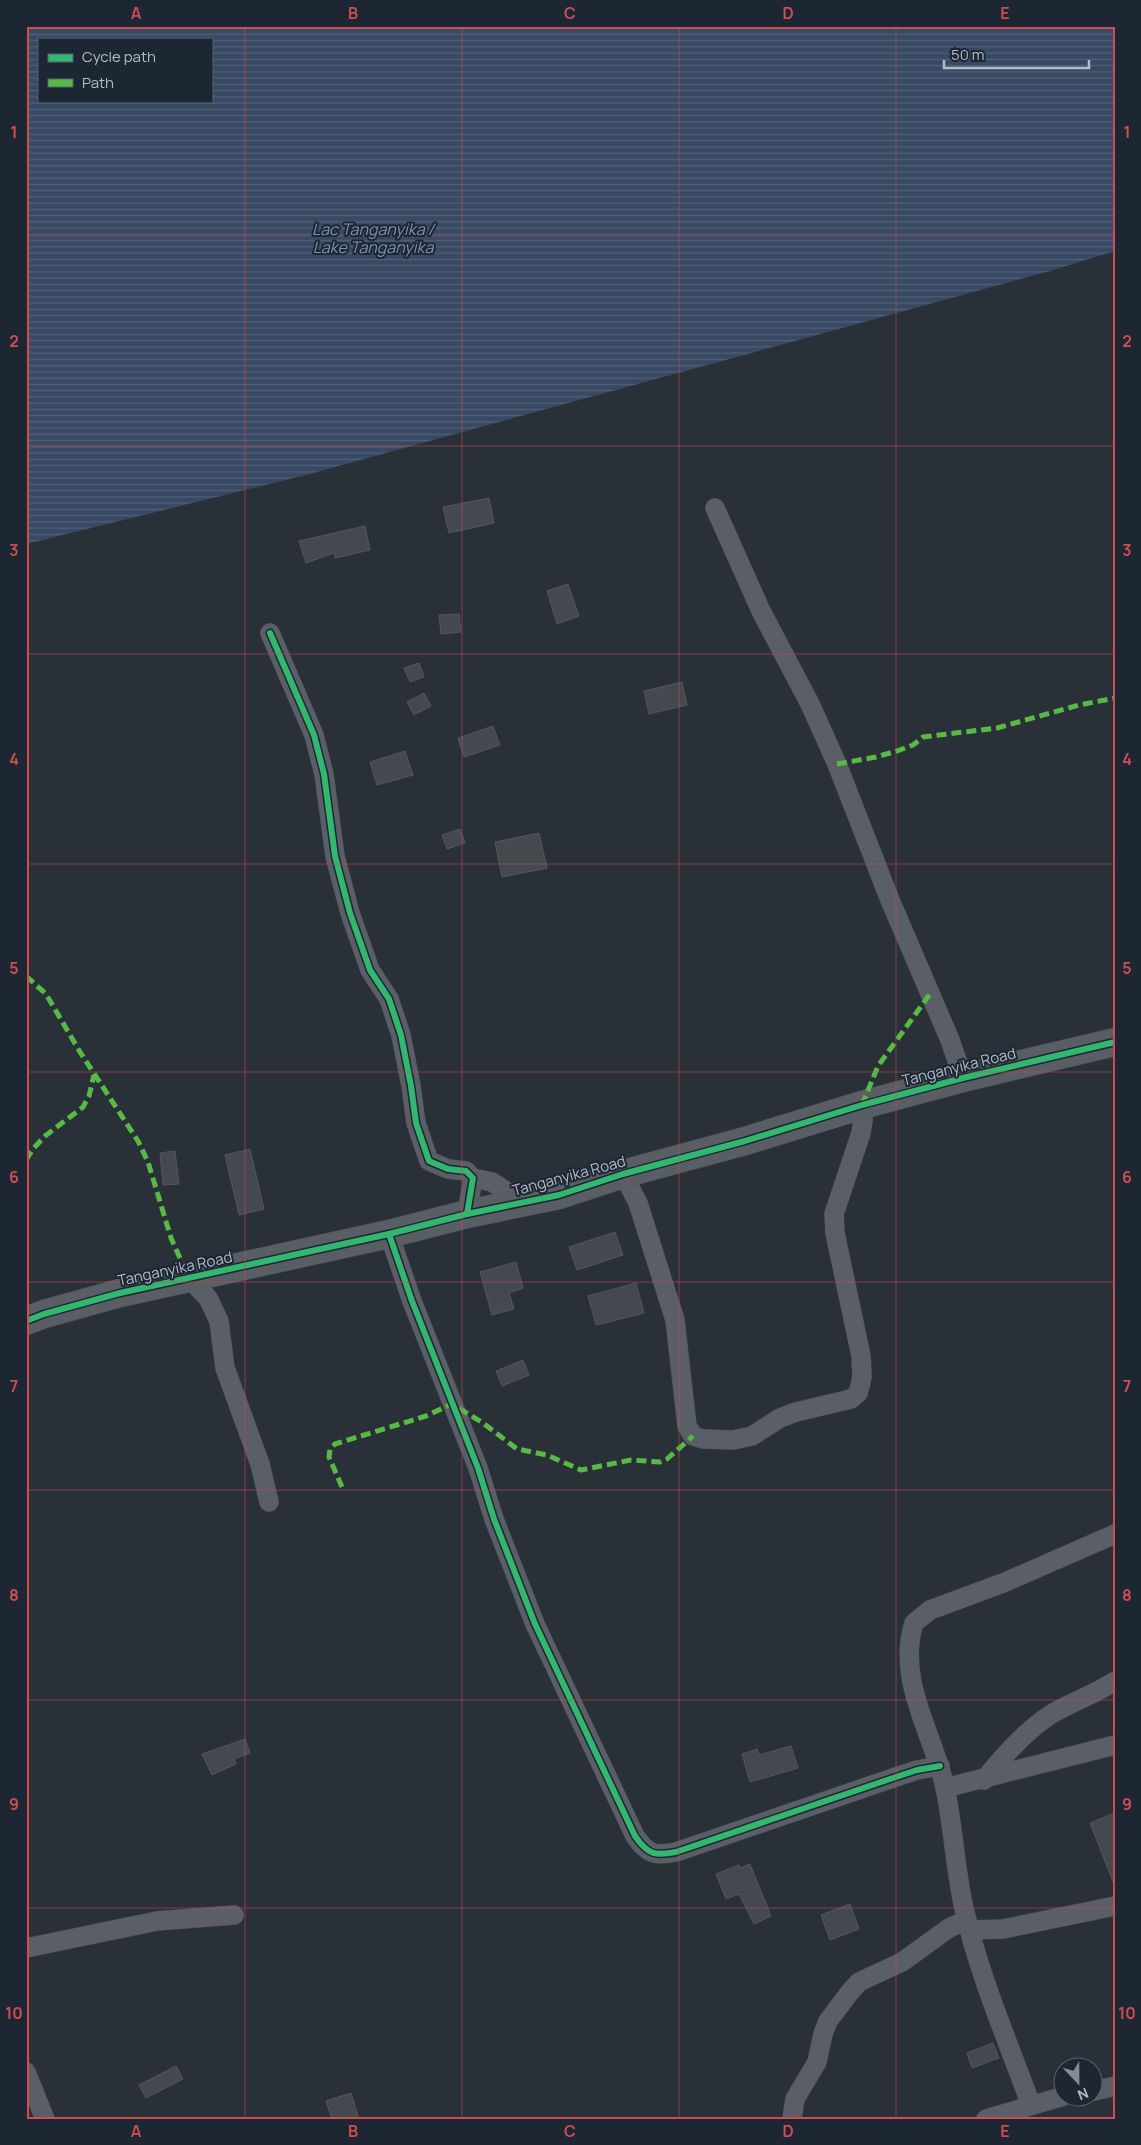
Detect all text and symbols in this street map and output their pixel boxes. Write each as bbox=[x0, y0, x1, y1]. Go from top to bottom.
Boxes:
text: A bbox=[131, 2, 142, 24]
text: B bbox=[348, 2, 358, 24]
text: C bbox=[564, 2, 576, 24]
text: D bbox=[782, 2, 794, 24]
text: E bbox=[1000, 2, 1010, 24]
legend bbox=[38, 38, 212, 102]
scale bar bbox=[944, 38, 1088, 70]
text: 50 m bbox=[951, 44, 985, 65]
text: Cycle path bbox=[82, 46, 156, 67]
text: Path bbox=[82, 72, 114, 93]
text: 1 bbox=[10, 121, 18, 143]
text: 1 bbox=[1123, 121, 1131, 143]
water label: Lac Tanganyika / Lake Tanganyika bbox=[312, 218, 437, 258]
text: 2 bbox=[9, 330, 19, 352]
text: 2 bbox=[1122, 330, 1132, 352]
text: 3 bbox=[9, 539, 19, 561]
text: 3 bbox=[1122, 539, 1132, 561]
text: 4 bbox=[9, 748, 19, 770]
text: 4 bbox=[1122, 748, 1132, 770]
text: 5 bbox=[9, 957, 19, 979]
text: 5 bbox=[1122, 957, 1132, 979]
street label: Tanganyika Road bbox=[900, 1042, 1018, 1091]
street label: Tanganyika Road bbox=[510, 1150, 628, 1201]
text: 6 bbox=[9, 1166, 19, 1188]
text: 6 bbox=[1122, 1166, 1132, 1188]
street label: Tanganyika Road bbox=[116, 1246, 234, 1291]
text: 7 bbox=[10, 1375, 18, 1397]
text: 7 bbox=[1123, 1375, 1131, 1397]
text: 8 bbox=[9, 1584, 19, 1606]
text: 8 bbox=[1122, 1584, 1132, 1606]
text: 9 bbox=[9, 1793, 19, 1815]
text: 9 bbox=[1122, 1793, 1132, 1815]
text: 10 bbox=[5, 2002, 23, 2024]
text: 10 bbox=[1118, 2002, 1136, 2024]
north arrow bbox=[1054, 2058, 1104, 2108]
text: N bbox=[1075, 2084, 1091, 2105]
text: A bbox=[131, 2120, 142, 2142]
text: B bbox=[348, 2120, 358, 2142]
text: C bbox=[564, 2120, 576, 2142]
text: D bbox=[782, 2120, 794, 2142]
text: E bbox=[1000, 2120, 1010, 2142]

